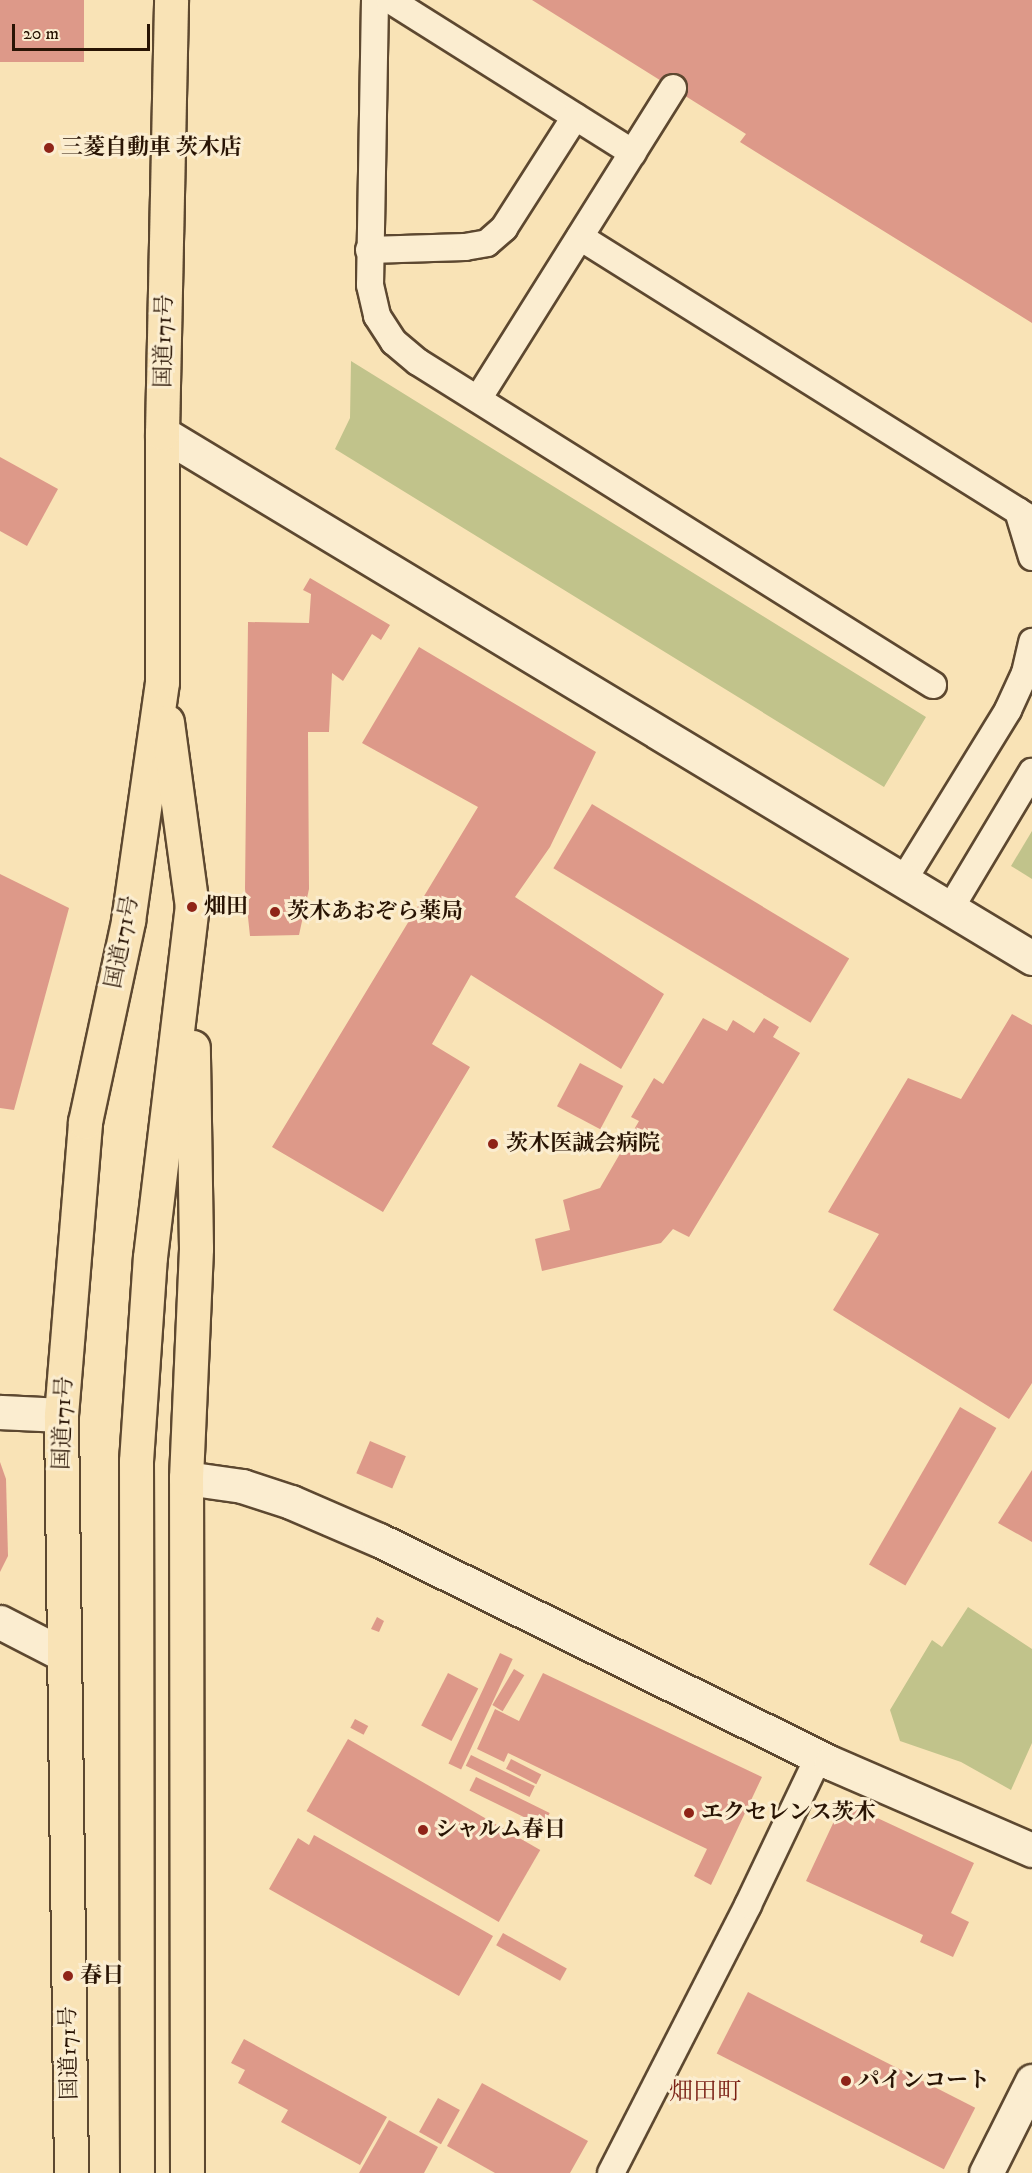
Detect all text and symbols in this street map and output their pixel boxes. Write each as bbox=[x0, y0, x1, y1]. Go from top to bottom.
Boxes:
scale bar bbox=[15, 12, 153, 50]
text: 20 m bbox=[23, 23, 59, 45]
place label: 三菱自動車 茨木店 bbox=[61, 135, 242, 161]
marker: 三菱自動車 茨木店 bbox=[42, 141, 56, 155]
street label: 国道171号 bbox=[150, 294, 178, 388]
street label: 国道171号 bbox=[100, 893, 144, 991]
place label: 畑田 bbox=[204, 894, 248, 920]
place label: 茨木あおぞら薬局 bbox=[287, 899, 463, 925]
marker: 畑田 bbox=[185, 900, 199, 914]
marker: 茨木あおぞら薬局 bbox=[268, 905, 282, 919]
place label: 茨木医誠会病院 bbox=[506, 1131, 660, 1157]
marker: 茨木医誠会病院 bbox=[484, 1135, 502, 1153]
street label: 国道171号 bbox=[48, 1376, 78, 1470]
place label: エクセレンス茨木 bbox=[701, 1800, 877, 1826]
marker: エクセレンス茨木 bbox=[682, 1806, 696, 1820]
place label: シャルム春日 bbox=[435, 1817, 567, 1843]
marker: シャルム春日 bbox=[416, 1823, 430, 1837]
place label: 春日 bbox=[80, 1963, 124, 1989]
marker: 春日 bbox=[61, 1969, 75, 1983]
street label: 国道171号 bbox=[55, 2006, 83, 2100]
place label: パインコート bbox=[858, 2068, 990, 2094]
marker: パインコート bbox=[839, 2074, 853, 2088]
district label: 畑田町 bbox=[669, 2079, 741, 2107]

